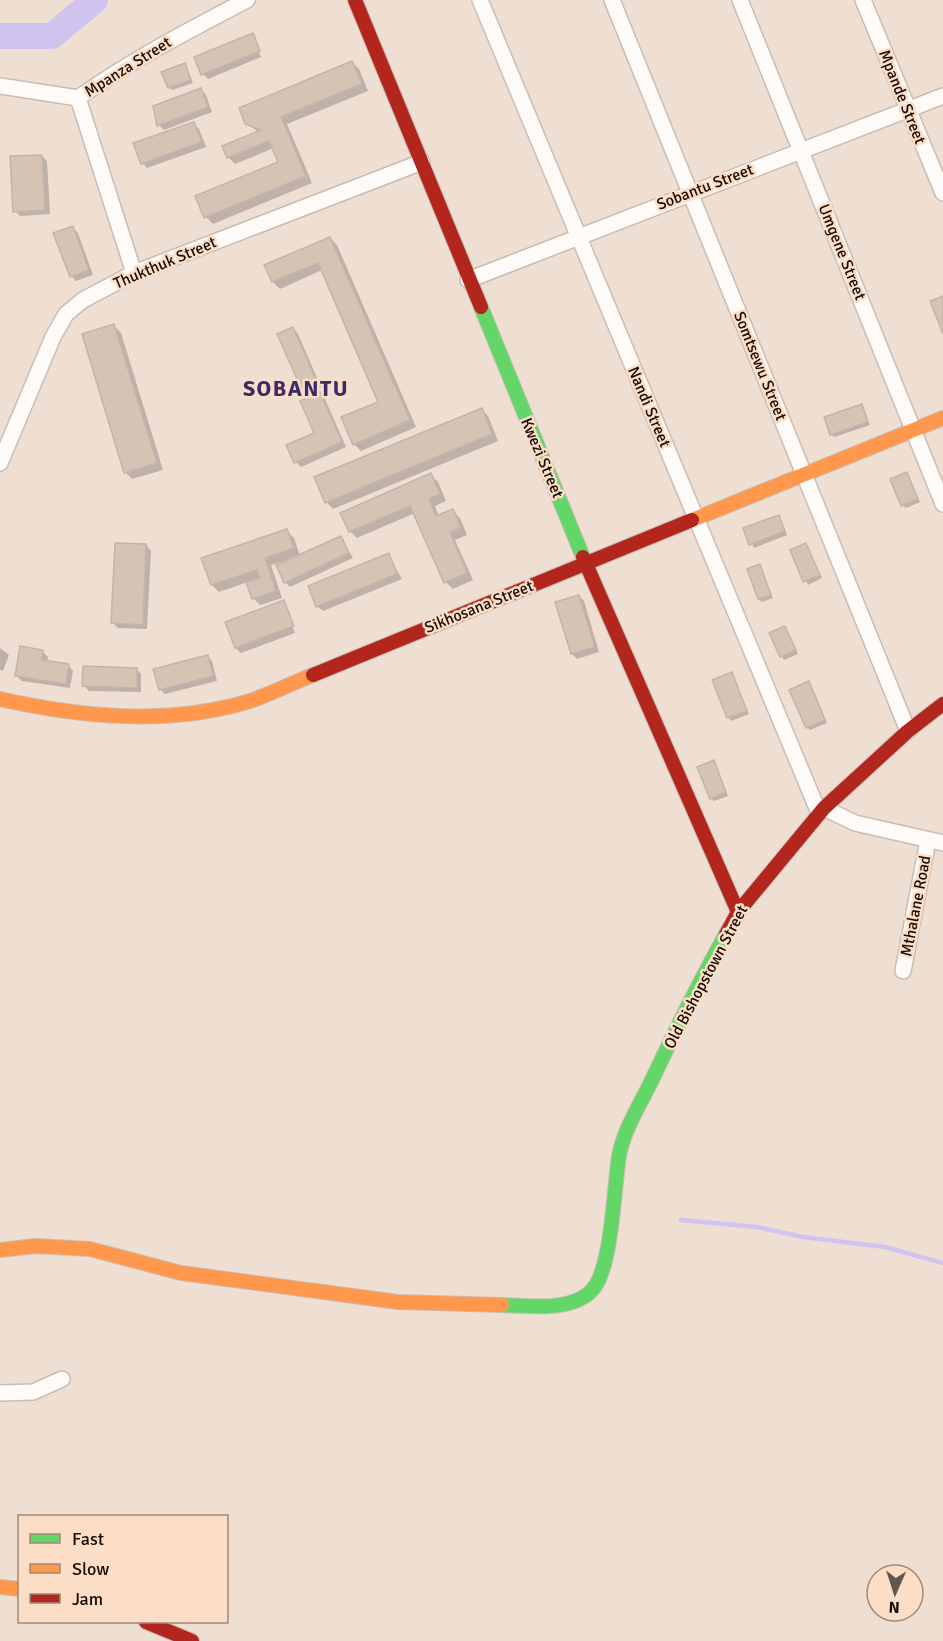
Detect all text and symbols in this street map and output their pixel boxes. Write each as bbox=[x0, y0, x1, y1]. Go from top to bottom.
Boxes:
street label: Mpanza Street bbox=[81, 32, 175, 102]
street label: Mpande Street bbox=[874, 47, 930, 147]
street label: Sobantu Street bbox=[654, 159, 757, 215]
street label: Umgene Street bbox=[814, 201, 870, 303]
street label: Thukthuk Street bbox=[111, 232, 220, 294]
street label: Somtsewu Street bbox=[729, 309, 791, 424]
street label: Nandi Street bbox=[623, 364, 675, 451]
district label: SOBANTU bbox=[243, 375, 349, 402]
street label: Kwezi Street bbox=[516, 415, 568, 501]
street label: Sikhosana Street bbox=[422, 576, 537, 638]
street label: Mthalane Road bbox=[896, 854, 936, 958]
street label: Old Bishopstown Street bbox=[660, 901, 753, 1052]
legend bbox=[18, 1515, 228, 1623]
text: Fast bbox=[72, 1528, 104, 1550]
text: Slow bbox=[72, 1558, 109, 1580]
north arrow bbox=[865, 1563, 925, 1623]
text: Jam bbox=[72, 1588, 103, 1610]
text: N bbox=[888, 1597, 900, 1617]

